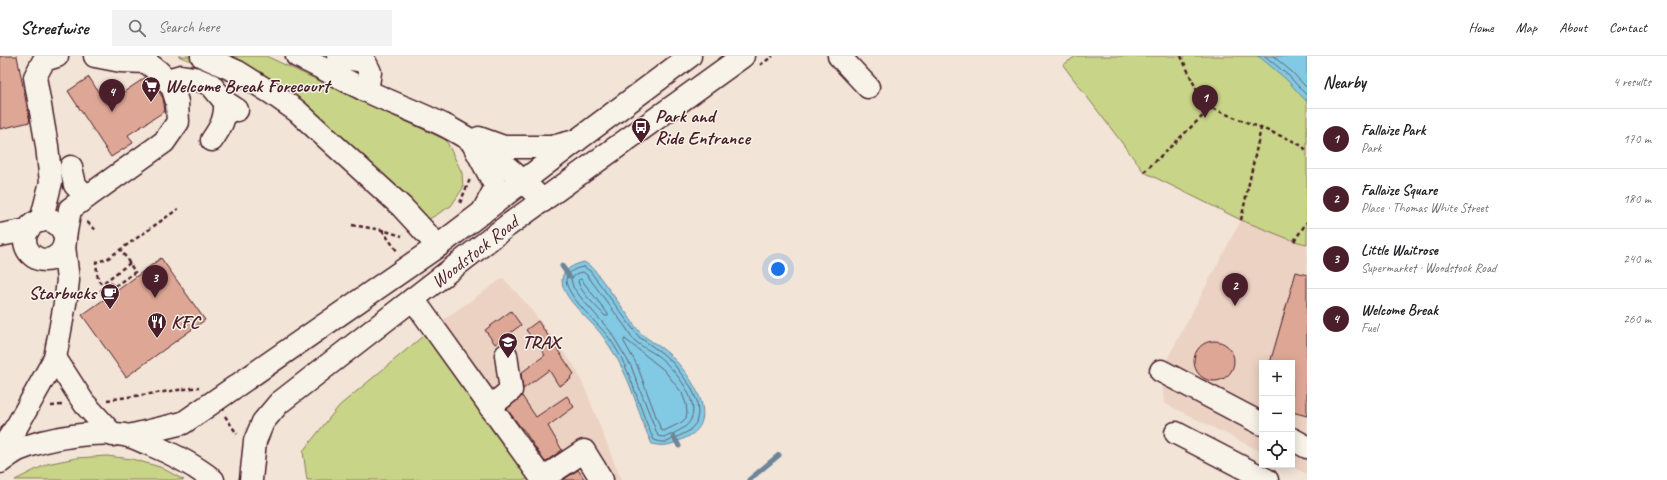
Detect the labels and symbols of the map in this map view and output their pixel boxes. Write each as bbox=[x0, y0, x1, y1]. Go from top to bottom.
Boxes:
place label: Welcome Break Forecourt bbox=[165, 74, 332, 98]
supermarket icon: Welcome Break Forecourt bbox=[140, 75, 162, 103]
pin: 4 bbox=[99, 79, 125, 112]
pin: 1 bbox=[1192, 85, 1218, 118]
place label: Park and Ride Entrance bbox=[655, 104, 752, 150]
bus stop icon: Park and Ride Entrance bbox=[630, 116, 652, 144]
street label: Woodstock Road bbox=[427, 209, 525, 294]
your location bbox=[768, 259, 788, 279]
pin: 3 bbox=[142, 265, 168, 298]
pin: 2 bbox=[1222, 273, 1248, 306]
place label: Starbucks bbox=[28, 281, 98, 305]
cafe icon: Starbucks bbox=[99, 282, 121, 310]
place label: KFC bbox=[171, 310, 202, 334]
restaurant icon: KFC bbox=[146, 311, 168, 339]
place label: TRAX bbox=[522, 330, 563, 354]
school or university icon: TRAX bbox=[497, 331, 519, 359]

